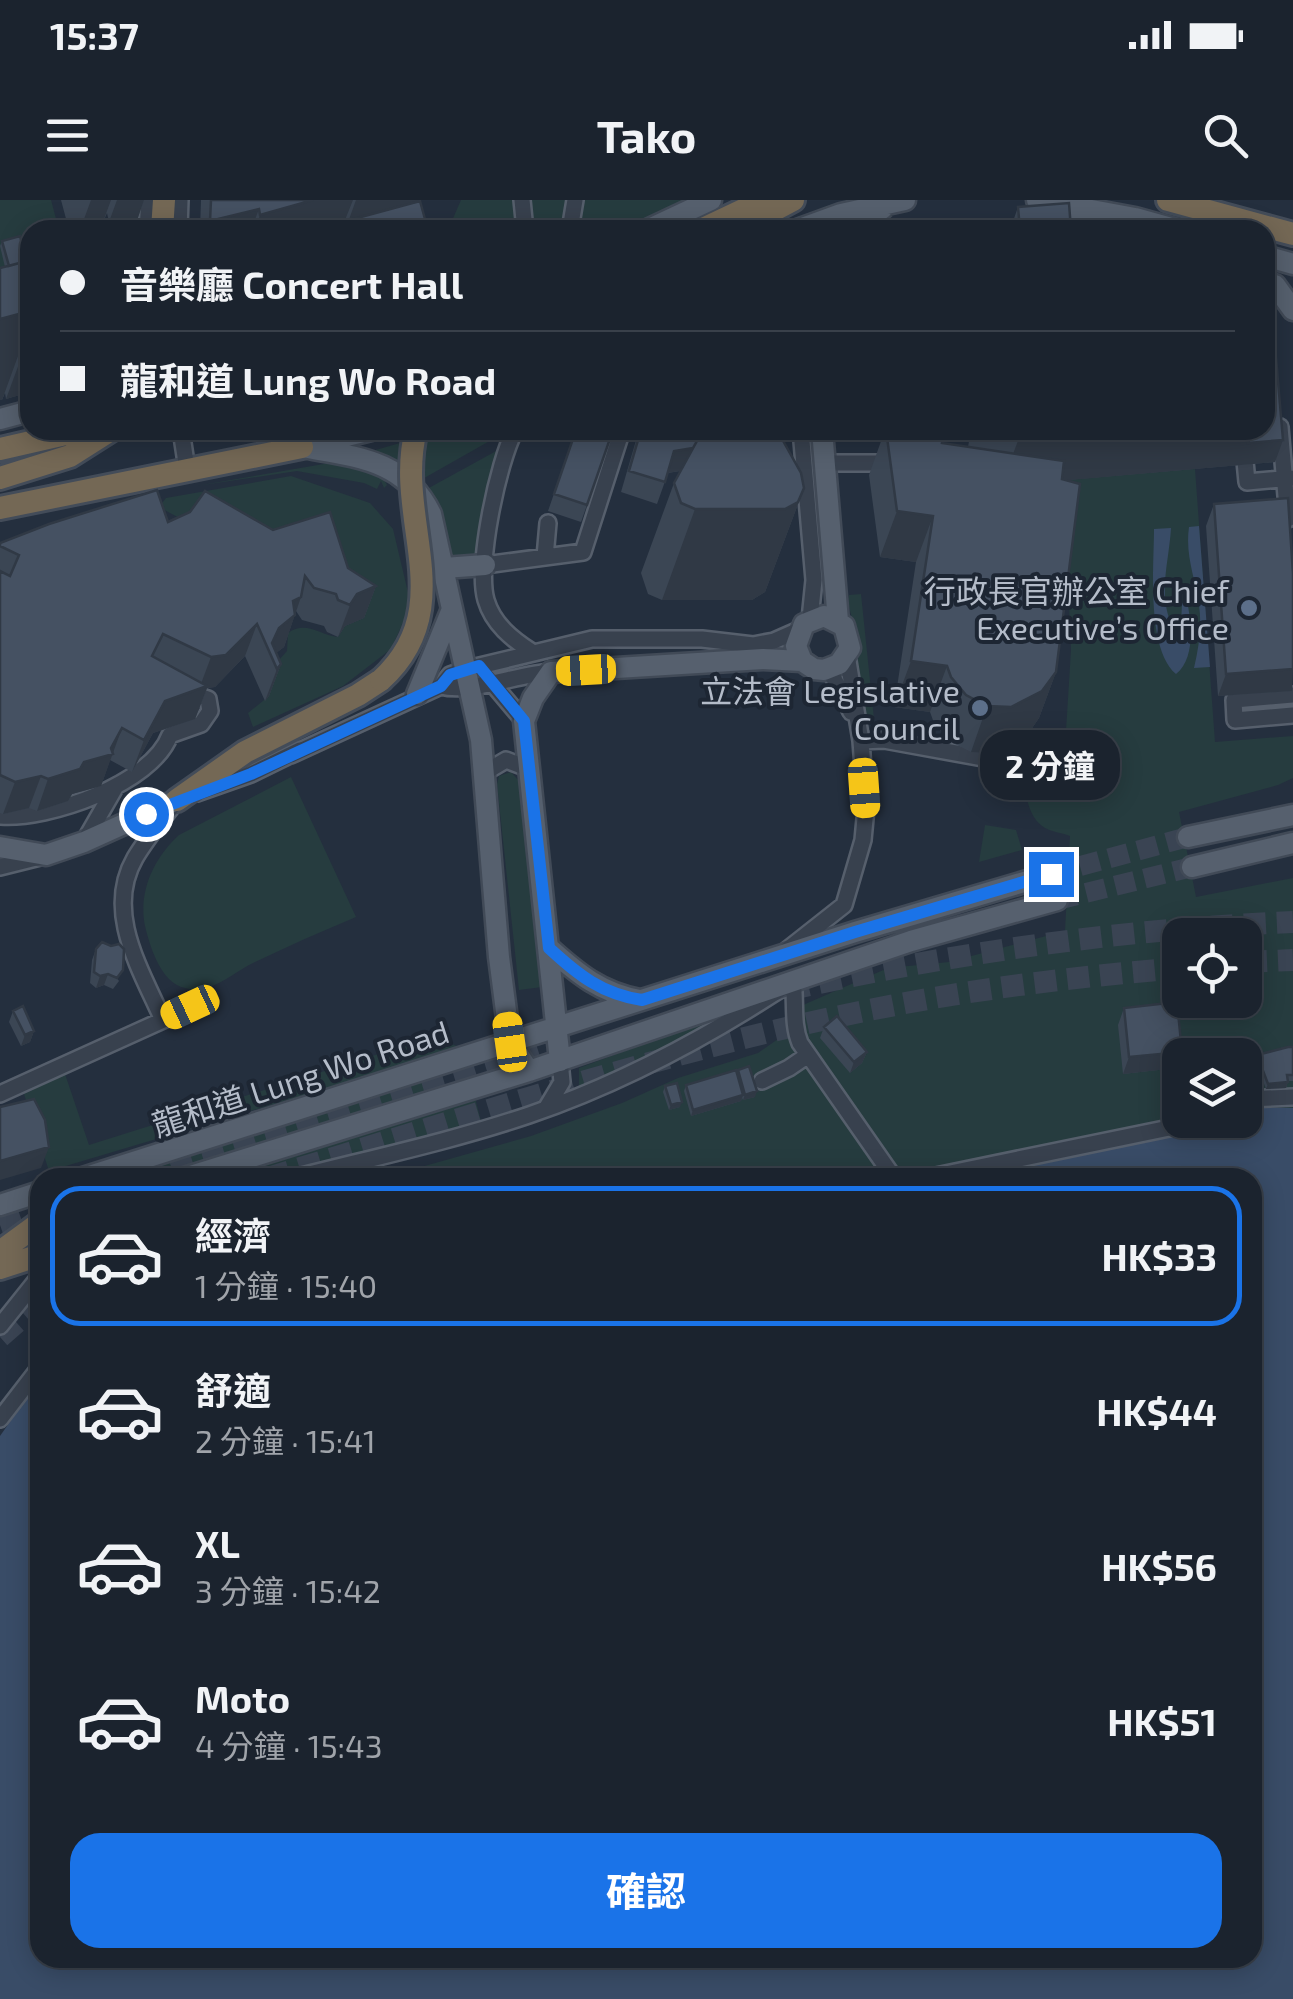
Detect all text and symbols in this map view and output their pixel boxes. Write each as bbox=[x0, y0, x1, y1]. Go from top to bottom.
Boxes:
text: 15:37 bbox=[50, 12, 139, 58]
icon: menu bbox=[40, 108, 95, 163]
text: Tako bbox=[597, 108, 696, 162]
icon: search bbox=[1198, 108, 1253, 163]
text: 音樂廳 Concert Hall bbox=[120, 261, 463, 307]
text: 龍和道 Lung Wo Road bbox=[120, 357, 496, 403]
place label: 行政長官辦公室 Chief Executive’s Office bbox=[924, 571, 1230, 646]
marker: 行政長官辦公室 Chief Executive’s Office bbox=[1238, 597, 1260, 619]
car bbox=[555, 653, 617, 687]
place label: 立法會 Legislative Council bbox=[700, 671, 960, 746]
marker: 立法會 Legislative Council bbox=[969, 697, 991, 719]
callout: 2 分鐘 bbox=[981, 729, 1121, 799]
text: 2 分鐘 bbox=[1005, 746, 1095, 784]
car bbox=[847, 757, 881, 819]
route start bbox=[124, 792, 169, 837]
route end bbox=[1029, 852, 1074, 897]
map controls bbox=[1162, 918, 1262, 1138]
button: locate bbox=[1162, 918, 1262, 1018]
car bbox=[156, 981, 224, 1033]
car bbox=[491, 1010, 529, 1074]
street label: 龍和道 Lung Wo Road bbox=[147, 1011, 453, 1143]
button: layers bbox=[1162, 1038, 1262, 1138]
icon: car bbox=[75, 1211, 165, 1301]
text: 經濟 bbox=[195, 1212, 271, 1258]
text: HK$33 bbox=[1102, 1233, 1217, 1279]
text: 1 分鐘 · 15:40 bbox=[195, 1266, 377, 1304]
icon: car bbox=[75, 1366, 165, 1456]
text: 舒適 bbox=[195, 1367, 271, 1413]
text: HK$44 bbox=[1096, 1388, 1217, 1434]
text: 2 分鐘 · 15:41 bbox=[195, 1421, 376, 1459]
text: XL bbox=[195, 1520, 240, 1566]
icon: car bbox=[75, 1521, 165, 1611]
text: HK$56 bbox=[1101, 1543, 1217, 1589]
text: 3 分鐘 · 15:42 bbox=[195, 1571, 381, 1609]
text: Moto bbox=[195, 1675, 290, 1721]
icon: car bbox=[75, 1676, 165, 1766]
text: HK$51 bbox=[1107, 1698, 1217, 1744]
text: 4 分鐘 · 15:43 bbox=[195, 1726, 383, 1764]
button: 確認 bbox=[70, 1833, 1222, 1948]

